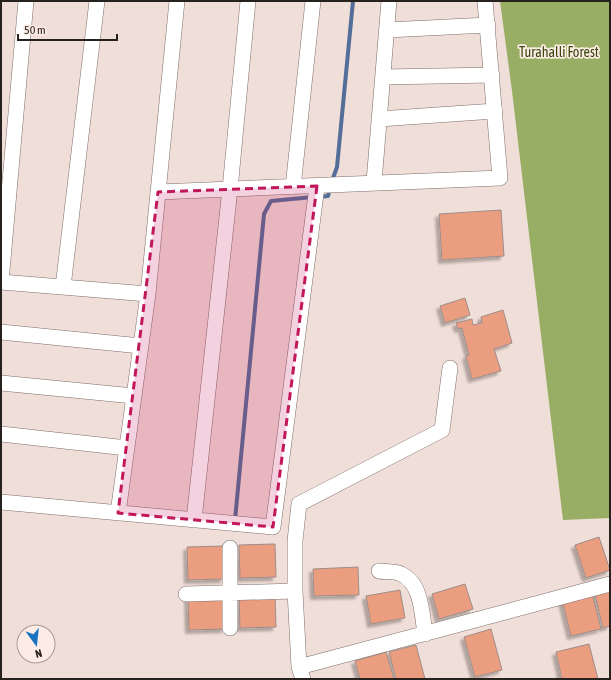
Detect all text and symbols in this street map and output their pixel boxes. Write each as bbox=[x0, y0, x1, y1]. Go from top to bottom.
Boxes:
scale bar bbox=[18, 16, 117, 42]
text: 50 m bbox=[24, 23, 46, 37]
park label: Turahalli Forest bbox=[519, 44, 599, 60]
north arrow bbox=[16, 624, 56, 664]
text: N bbox=[34, 647, 43, 660]

